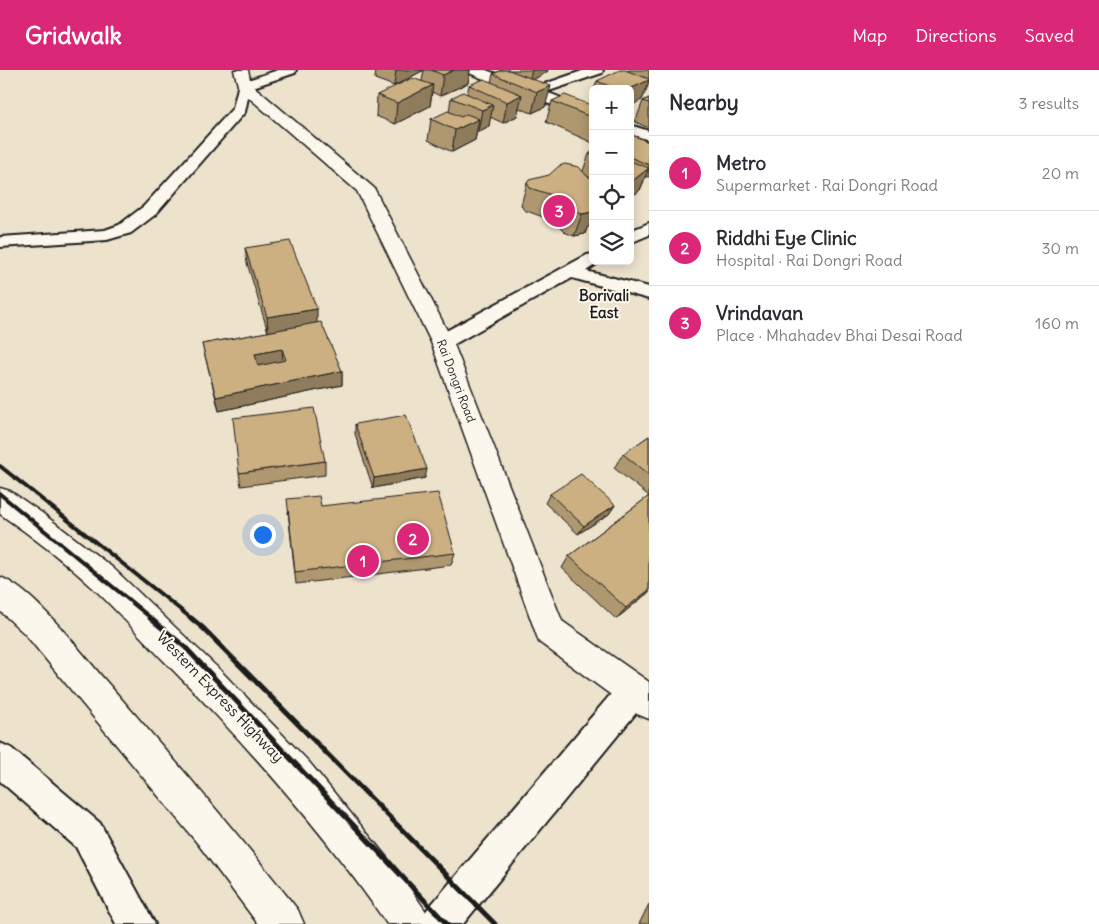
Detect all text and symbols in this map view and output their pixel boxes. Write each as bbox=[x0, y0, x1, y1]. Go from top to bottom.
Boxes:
text: Gridwalk bbox=[25, 20, 122, 50]
text: Map bbox=[852, 24, 887, 47]
text: Directions bbox=[915, 24, 997, 47]
text: Saved bbox=[1025, 24, 1074, 47]
map controls bbox=[589, 85, 634, 265]
button: + bbox=[589, 85, 634, 130]
text: Nearby bbox=[669, 89, 739, 116]
text: 3 results bbox=[1019, 93, 1079, 113]
button: − bbox=[589, 130, 634, 175]
text: Metro bbox=[716, 151, 766, 175]
text: 1 bbox=[682, 163, 688, 183]
text: 20 m bbox=[1042, 163, 1079, 183]
button: locate bbox=[589, 175, 634, 220]
text: Supermarket · Rai Dongri Road bbox=[716, 175, 938, 195]
pin: 3 bbox=[543, 192, 575, 230]
button: layers bbox=[589, 220, 634, 265]
text: Riddhi Eye Clinic bbox=[716, 226, 857, 250]
text: 2 bbox=[681, 238, 689, 258]
text: 30 m bbox=[1042, 238, 1079, 258]
text: Hospital · Rai Dongri Road bbox=[716, 250, 902, 270]
district label: Borivali East bbox=[579, 286, 629, 322]
text: Vrindavan bbox=[716, 301, 803, 325]
text: 3 bbox=[680, 313, 690, 333]
text: 160 m bbox=[1035, 313, 1079, 333]
text: Place · Mhahadev Bhai Desai Road bbox=[716, 325, 963, 345]
street label: Rai Dongri Road bbox=[434, 337, 479, 424]
pin: 2 bbox=[397, 520, 429, 558]
your location bbox=[250, 522, 276, 548]
pin: 1 bbox=[347, 542, 379, 580]
street label: Western Express Highway bbox=[153, 627, 288, 766]

